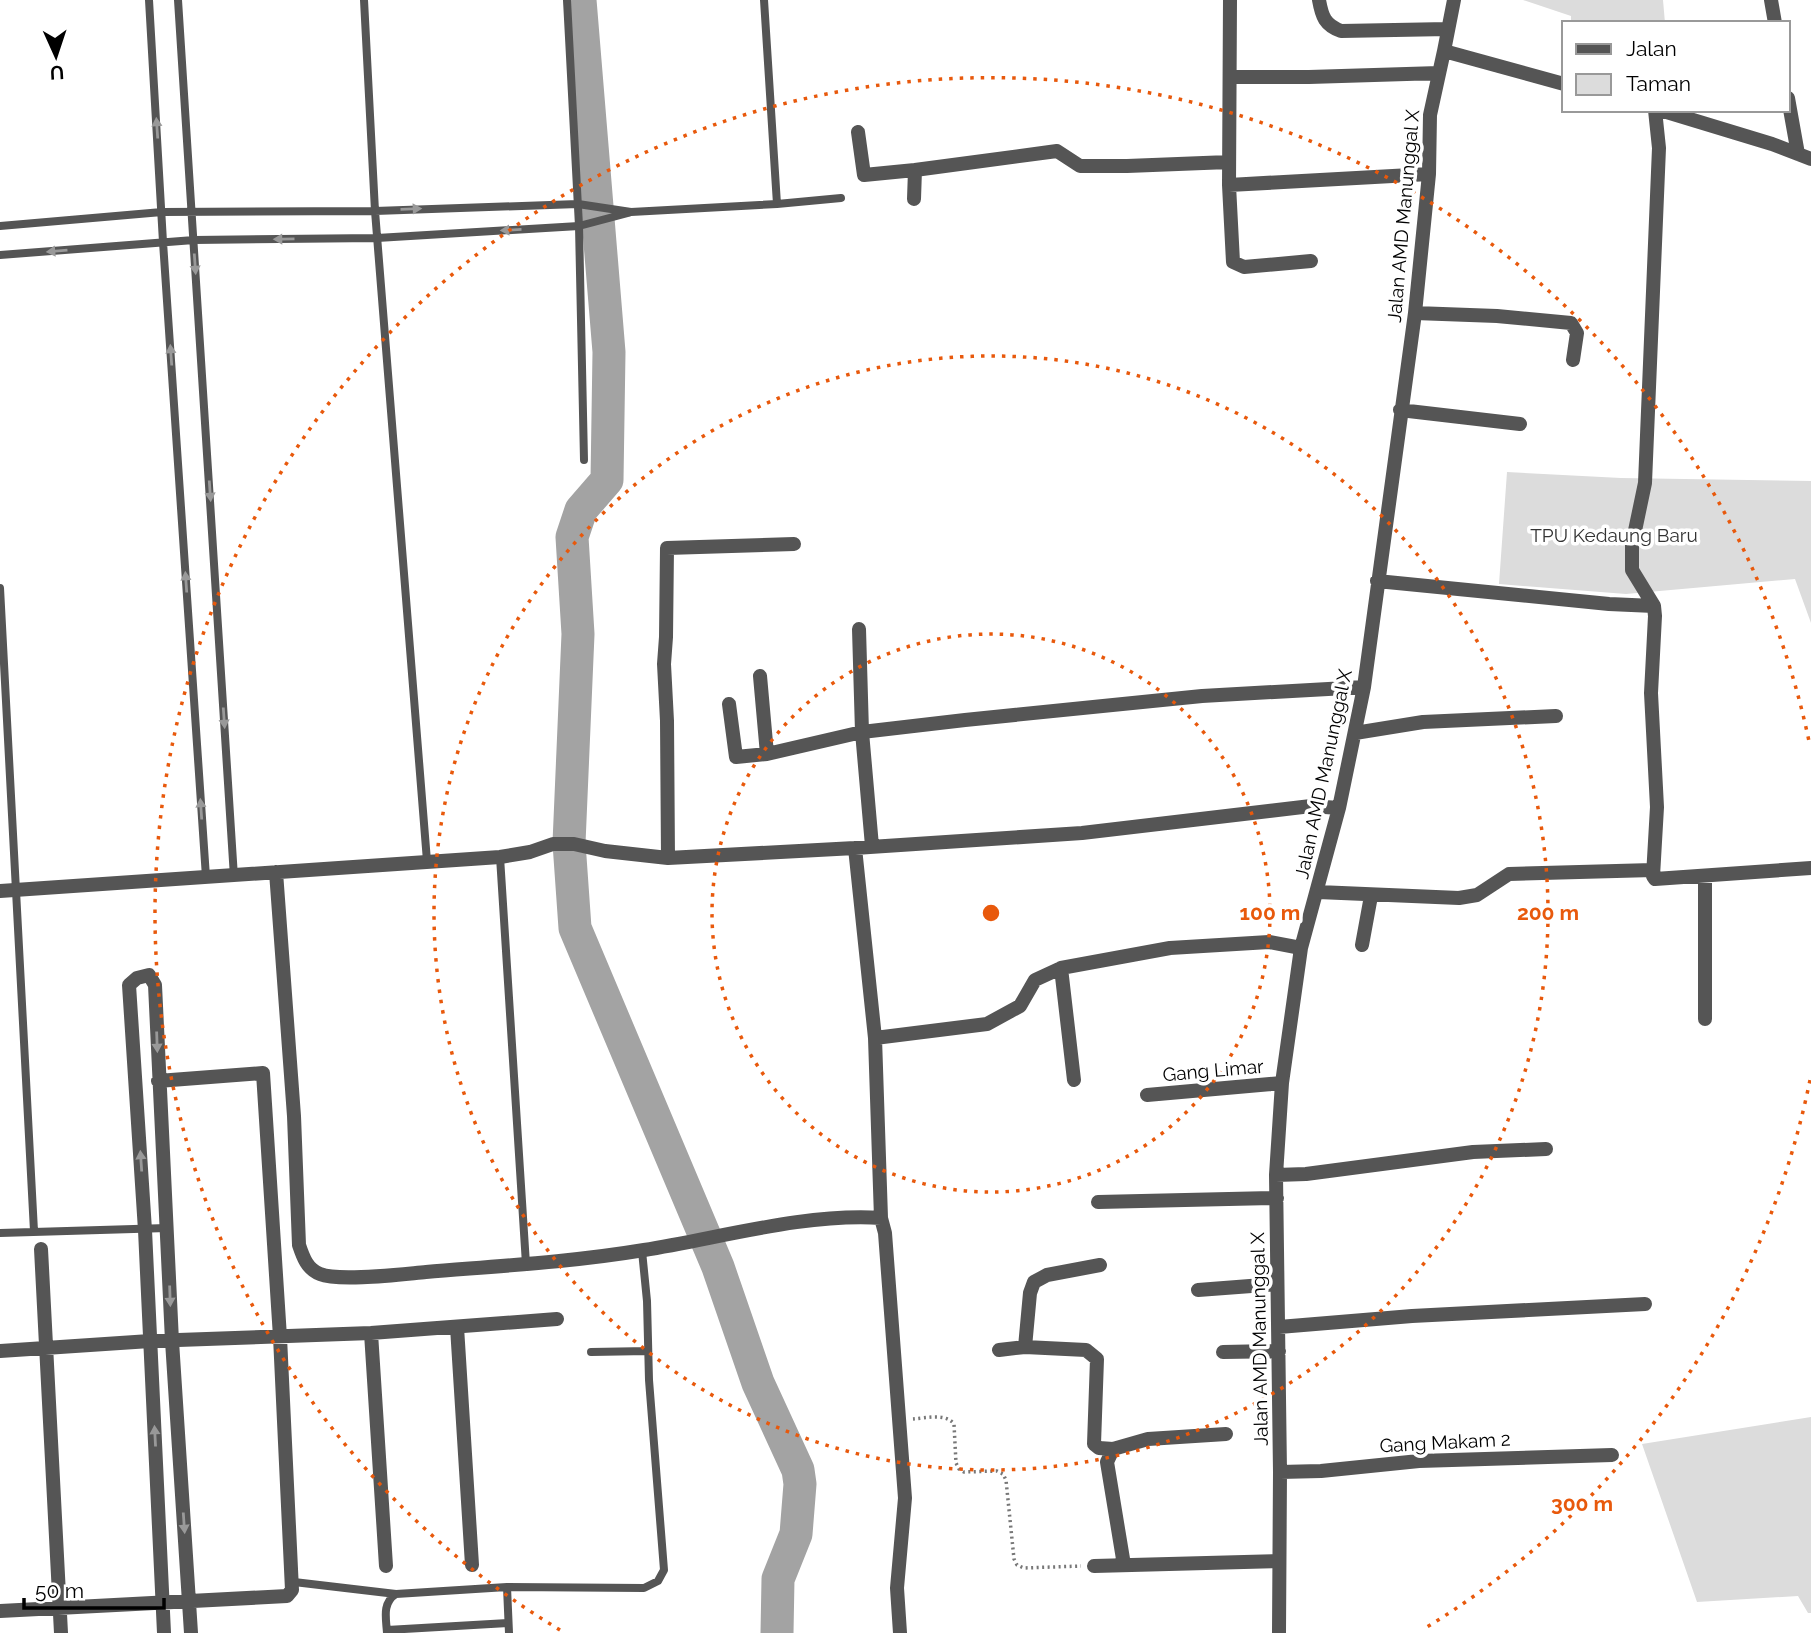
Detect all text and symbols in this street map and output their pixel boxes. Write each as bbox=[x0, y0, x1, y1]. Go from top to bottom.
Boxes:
north arrow bbox=[21, 21, 91, 91]
legend bbox=[1562, 21, 1790, 112]
text: Jalan bbox=[1626, 36, 1677, 61]
text: U bbox=[49, 62, 65, 84]
text: Taman bbox=[1626, 71, 1691, 96]
street label: Jalan AMD Manunggal X bbox=[1383, 109, 1423, 323]
one-way arrow bbox=[151, 117, 162, 139]
one-way arrow bbox=[400, 204, 422, 215]
one-way arrow bbox=[500, 225, 522, 236]
one-way arrow bbox=[272, 233, 294, 245]
one-way arrow bbox=[45, 246, 67, 257]
one-way arrow bbox=[190, 253, 201, 275]
one-way arrow bbox=[165, 344, 176, 366]
one-way arrow bbox=[204, 480, 215, 502]
park label: TPU Kedaung Baru bbox=[1530, 524, 1698, 546]
one-way arrow bbox=[180, 571, 191, 593]
street label: Jalan AMD Manunggal X bbox=[1290, 667, 1356, 881]
one-way arrow bbox=[219, 707, 230, 729]
one-way arrow bbox=[196, 798, 207, 820]
text: 100 m bbox=[1240, 900, 1300, 925]
text: 200 m bbox=[1517, 900, 1579, 925]
centre of rings bbox=[979, 901, 1003, 925]
one-way arrow bbox=[151, 1032, 162, 1054]
street label: Gang Limar bbox=[1162, 1055, 1265, 1085]
one-way arrow bbox=[135, 1150, 146, 1172]
street label: Jalan AMD Manunggal X bbox=[1246, 1232, 1272, 1446]
one-way arrow bbox=[165, 1285, 176, 1307]
one-way arrow bbox=[149, 1425, 160, 1447]
street label: Gang Makam 2 bbox=[1379, 1428, 1511, 1456]
text: 300 m bbox=[1551, 1491, 1613, 1516]
one-way arrow bbox=[179, 1513, 190, 1535]
scale bar bbox=[24, 1566, 164, 1610]
text: 50 m bbox=[35, 1578, 84, 1603]

